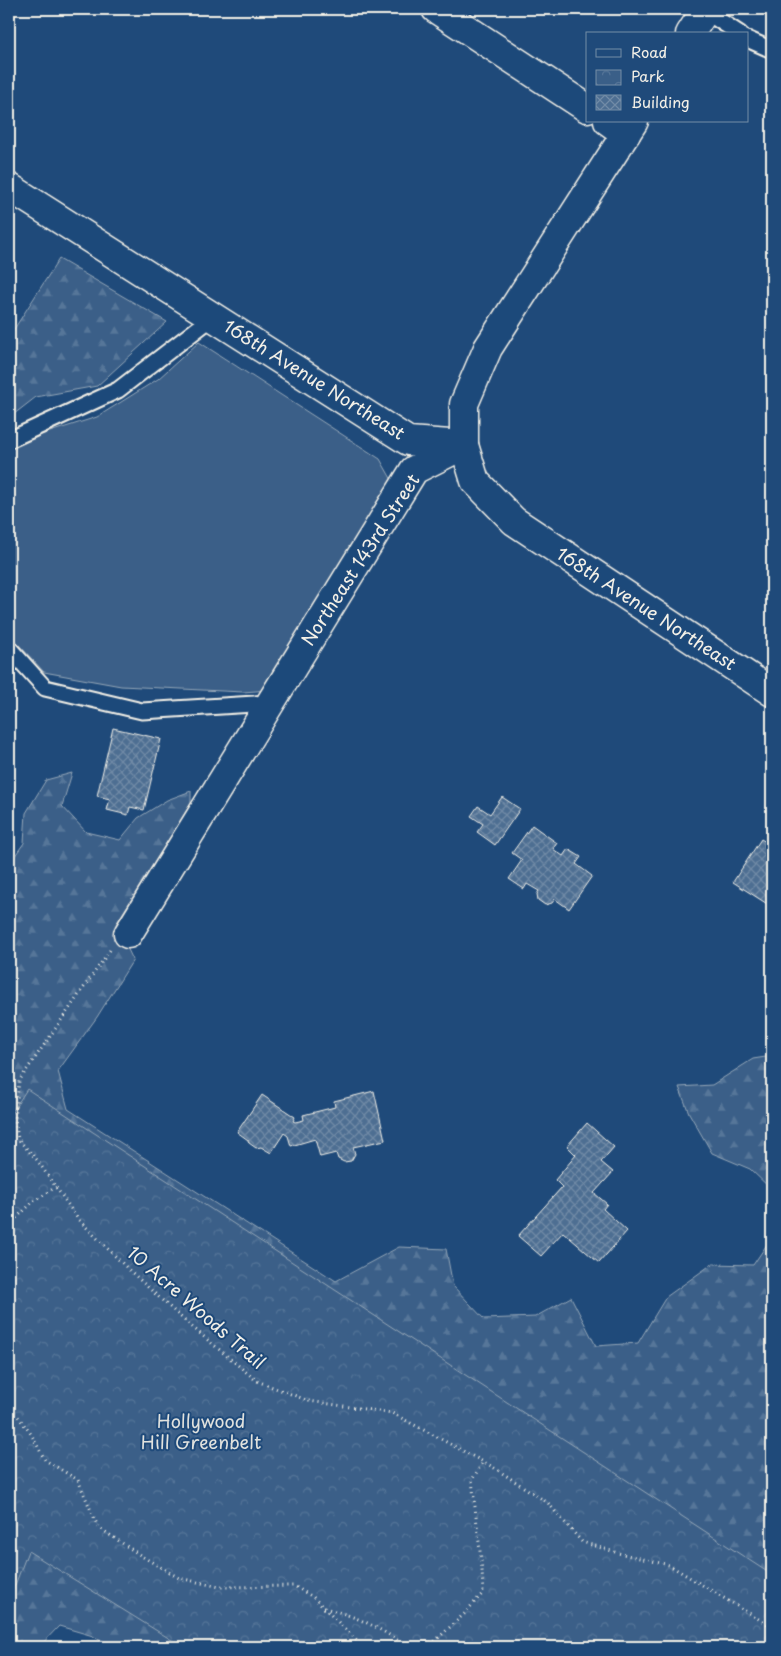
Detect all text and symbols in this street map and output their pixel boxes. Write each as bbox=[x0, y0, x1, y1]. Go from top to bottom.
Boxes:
legend bbox=[586, 32, 748, 122]
text: Road bbox=[631, 40, 667, 63]
text: Park bbox=[631, 64, 665, 87]
text: Building bbox=[631, 90, 690, 113]
street label: 168th Avenue Northeast bbox=[219, 312, 411, 446]
street label: Northeast 143rd Street bbox=[294, 468, 426, 651]
street label: 168th Avenue Northeast bbox=[552, 539, 742, 676]
street label: 10 Acre Woods Trail bbox=[122, 1239, 272, 1375]
park label: Hollywood Hill Greenbelt bbox=[141, 1407, 261, 1455]

